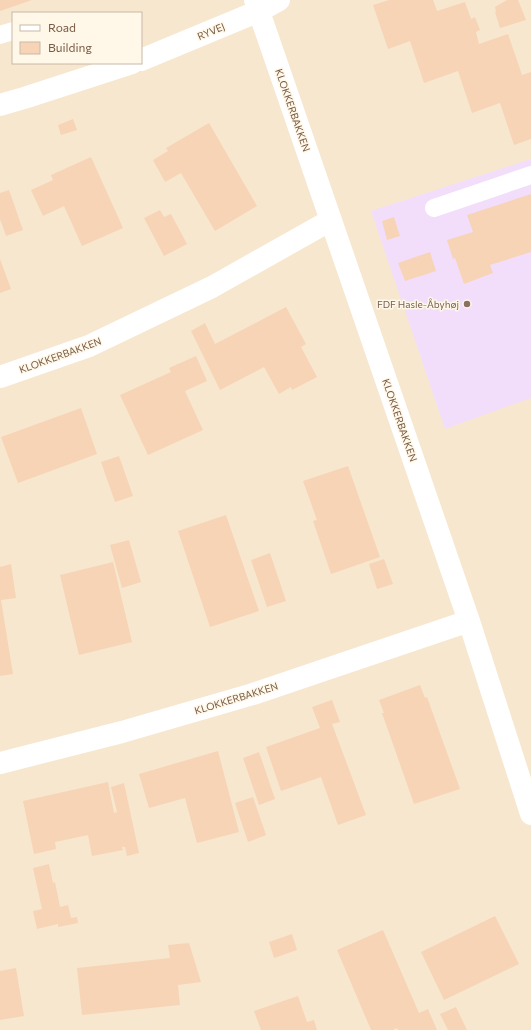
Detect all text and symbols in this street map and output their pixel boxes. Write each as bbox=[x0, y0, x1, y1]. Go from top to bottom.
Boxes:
legend bbox=[12, 12, 142, 64]
text: Road bbox=[48, 20, 76, 34]
street label: RYVEJ bbox=[195, 20, 227, 42]
text: Building bbox=[48, 40, 92, 54]
street label: KLOKKERBAKKEN bbox=[273, 67, 313, 153]
place label: FDF Hasle-Åbyhøj bbox=[377, 298, 459, 310]
marker: FDF Hasle-Åbyhøj bbox=[462, 299, 472, 309]
street label: KLOKKERBAKKEN bbox=[17, 335, 103, 375]
street label: KLOKKERBAKKEN bbox=[380, 377, 420, 463]
street label: KLOKKERBAKKEN bbox=[193, 680, 279, 716]

